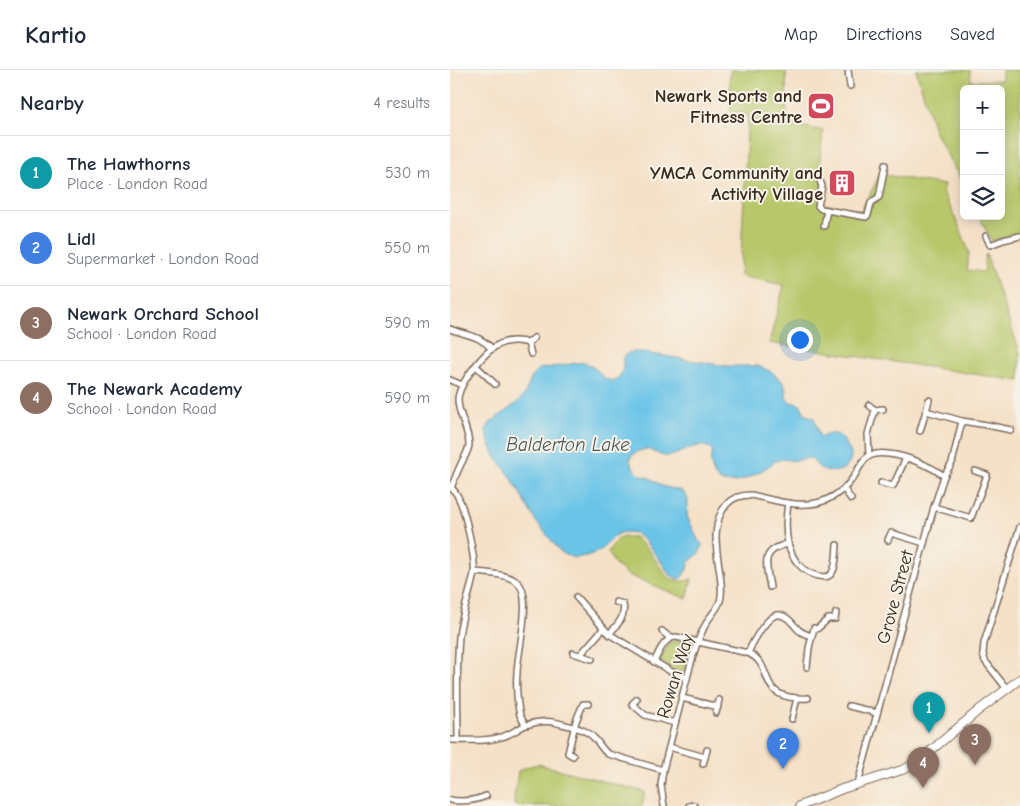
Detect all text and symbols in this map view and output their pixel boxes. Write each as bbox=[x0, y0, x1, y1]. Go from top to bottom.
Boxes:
text: Kartio bbox=[25, 21, 87, 49]
text: Map bbox=[784, 24, 818, 45]
text: Directions bbox=[846, 24, 922, 45]
text: Saved bbox=[950, 24, 995, 45]
map controls bbox=[960, 85, 1005, 220]
button: + bbox=[960, 85, 1005, 130]
place label: Newark Sports and Fitness Centre bbox=[655, 86, 802, 128]
text: Nearby bbox=[20, 91, 84, 115]
sports icon: Newark Sports and Fitness Centre bbox=[806, 91, 836, 121]
text: 4 results bbox=[373, 94, 430, 112]
button: − bbox=[960, 130, 1005, 175]
text: The Hawthorns bbox=[67, 153, 190, 175]
place label: YMCA Community and Activity Village bbox=[650, 163, 823, 205]
text: 1 bbox=[33, 164, 39, 182]
text: 530 m bbox=[385, 164, 430, 182]
building icon: YMCA Community and Activity Village bbox=[827, 168, 857, 198]
text: Place · London Road bbox=[67, 175, 208, 193]
button: layers bbox=[960, 175, 1005, 220]
text: Lidl bbox=[67, 228, 96, 250]
text: 2 bbox=[32, 239, 40, 257]
text: 550 m bbox=[384, 239, 430, 257]
text: Supermarket · London Road bbox=[67, 250, 259, 268]
text: Newark Orchard School bbox=[67, 303, 259, 325]
text: 3 bbox=[32, 314, 40, 332]
text: 590 m bbox=[385, 314, 430, 332]
text: School · London Road bbox=[67, 325, 217, 343]
your location bbox=[787, 327, 813, 353]
text: The Newark Academy bbox=[67, 378, 242, 400]
text: 4 bbox=[32, 389, 40, 407]
text: 590 m bbox=[385, 389, 430, 407]
text: School · London Road bbox=[67, 400, 217, 418]
water label: Balderton Lake bbox=[506, 434, 630, 456]
street label: Grove Street bbox=[873, 547, 918, 646]
street label: Rowan Way bbox=[653, 630, 699, 721]
pin: 1 bbox=[913, 692, 945, 733]
pin: 3 bbox=[959, 724, 991, 765]
pin: 2 bbox=[767, 728, 799, 769]
pin: 4 bbox=[907, 747, 939, 788]

